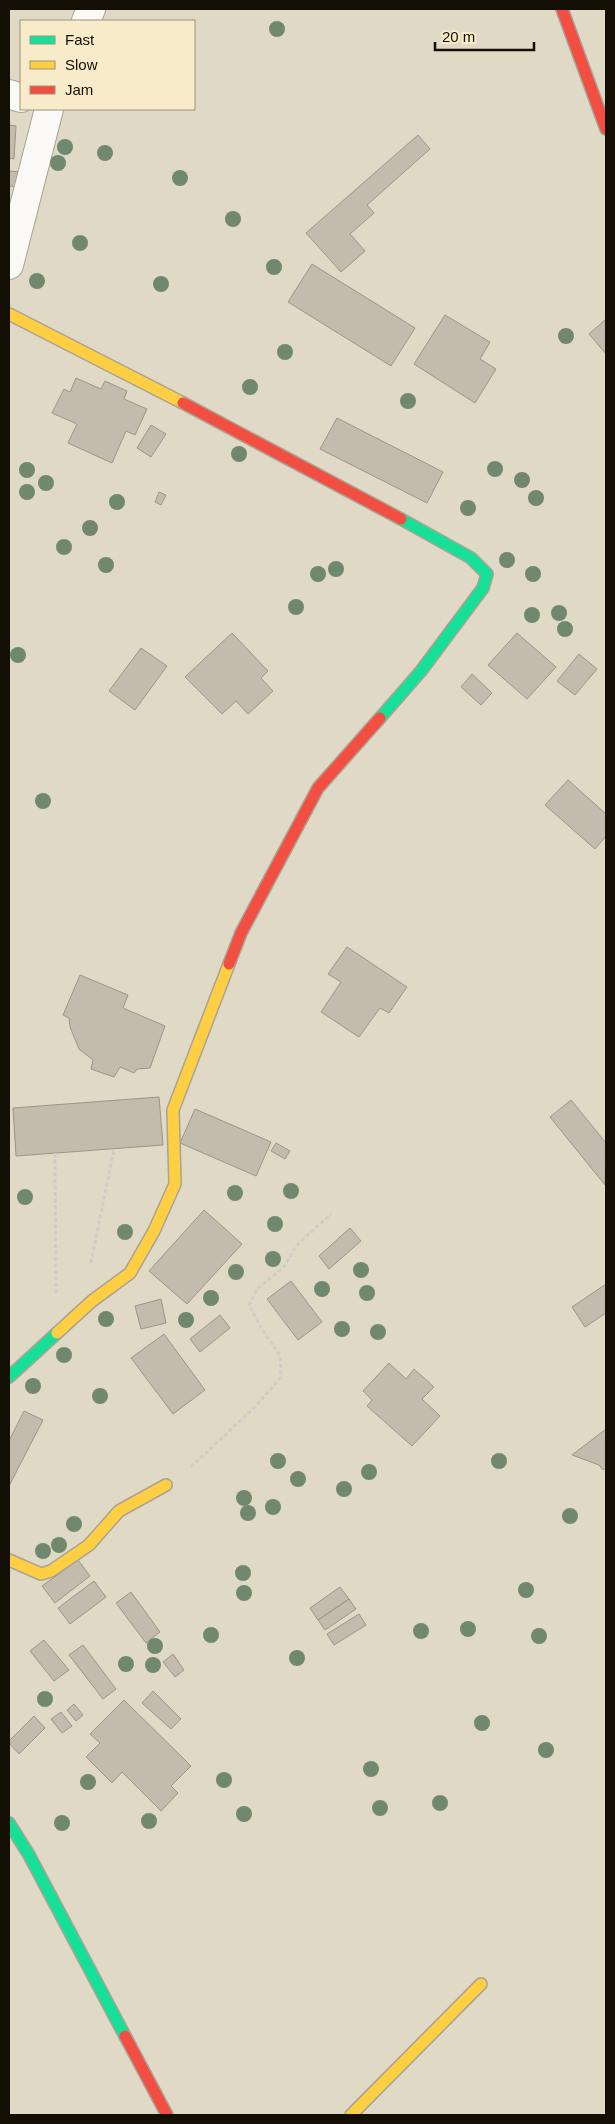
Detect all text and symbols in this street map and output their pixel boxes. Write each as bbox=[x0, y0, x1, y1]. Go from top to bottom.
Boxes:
legend bbox=[20, 20, 195, 110]
scale bar bbox=[435, 20, 534, 52]
text: 20 m bbox=[442, 28, 475, 45]
text: Fast bbox=[65, 31, 95, 48]
text: Slow bbox=[65, 56, 98, 73]
text: Jam bbox=[65, 81, 93, 98]

